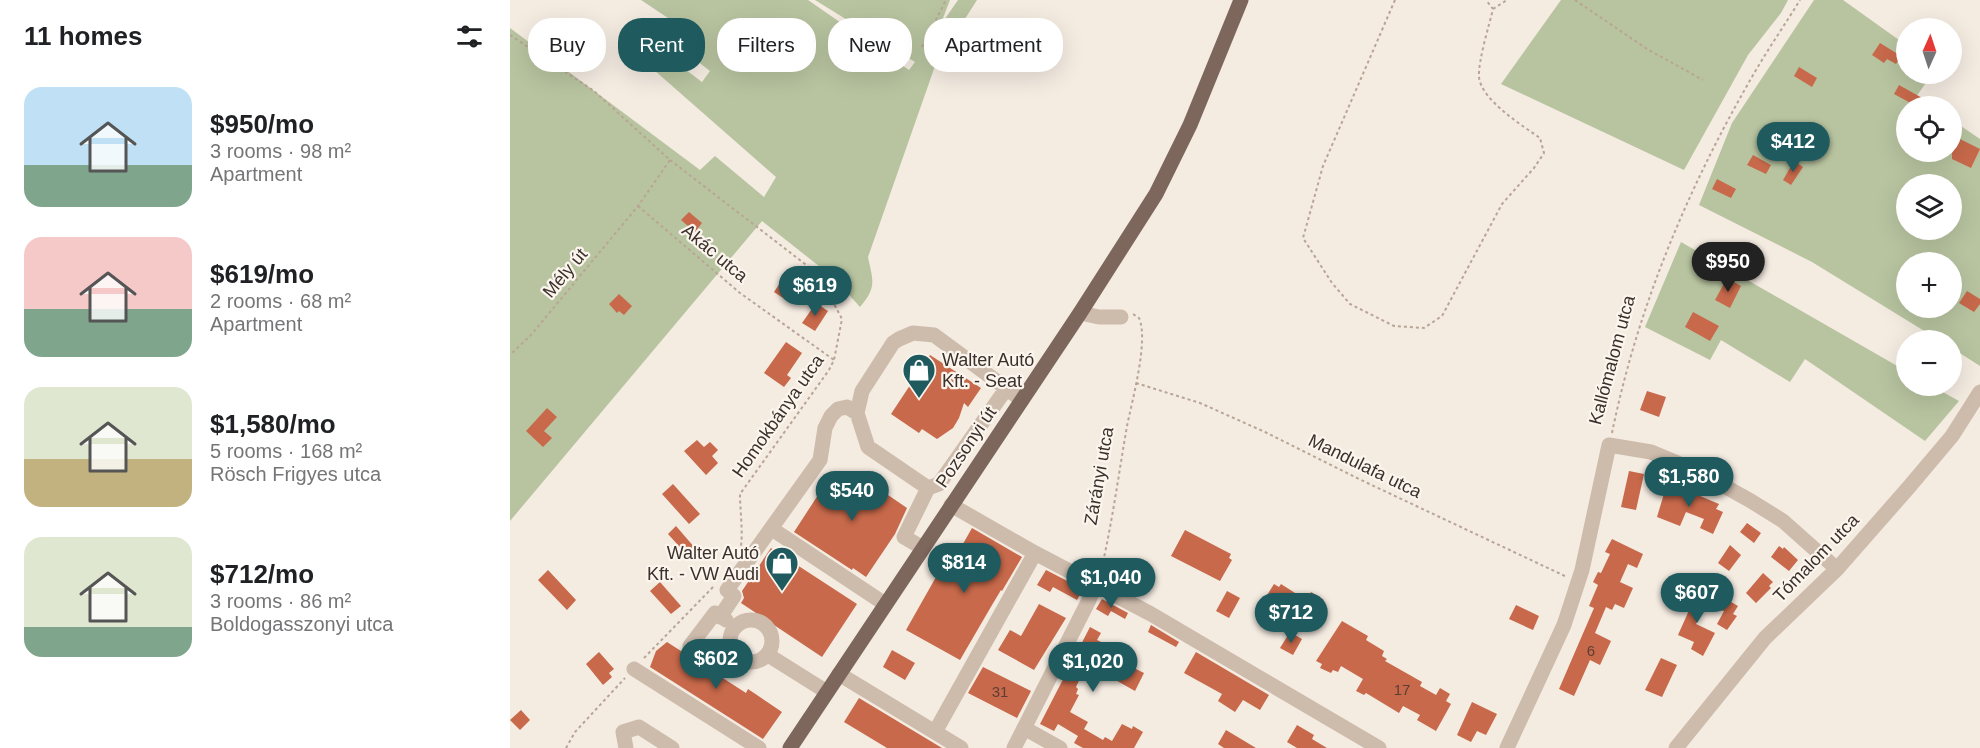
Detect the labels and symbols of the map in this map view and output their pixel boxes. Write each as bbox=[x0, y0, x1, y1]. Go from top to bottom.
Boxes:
north arrow bbox=[1896, 18, 1962, 84]
pin: $412 bbox=[1757, 122, 1829, 173]
street label: Akác utca bbox=[678, 220, 752, 287]
pin: $950 bbox=[1692, 242, 1764, 293]
street label: Mély út bbox=[539, 244, 591, 302]
pin: $619 bbox=[779, 266, 851, 317]
street label: Kallómalom utca bbox=[1585, 292, 1639, 427]
street label: Homokbánya utca bbox=[728, 350, 828, 481]
place label: Walter Autó Kft. - Seat bbox=[942, 350, 1034, 391]
shop icon: Walter Autó Kft. - Seat bbox=[901, 352, 937, 399]
street label: Pozsonyi út bbox=[932, 403, 1000, 491]
street label: Zárányi utca bbox=[1081, 425, 1118, 527]
street label: Mandulafa utca bbox=[1305, 430, 1426, 502]
pin: $1,580 bbox=[1640, 457, 1738, 508]
pin: $540 bbox=[816, 471, 888, 522]
street label: Tómalom utca bbox=[1769, 509, 1863, 606]
place label: Walter Autó Kft. - VW Audi bbox=[647, 543, 759, 584]
pin: $814 bbox=[928, 543, 1000, 594]
shop icon: Walter Autó Kft. - VW Audi bbox=[764, 545, 800, 592]
pin: $1,040 bbox=[1062, 558, 1160, 609]
pin: $607 bbox=[1661, 573, 1733, 624]
pin: $712 bbox=[1255, 593, 1327, 644]
pin: $602 bbox=[680, 639, 752, 690]
pin: $1,020 bbox=[1044, 642, 1142, 693]
house number: 6 bbox=[1587, 642, 1595, 659]
house number: 17 bbox=[1394, 681, 1410, 698]
house number: 31 bbox=[992, 683, 1008, 700]

